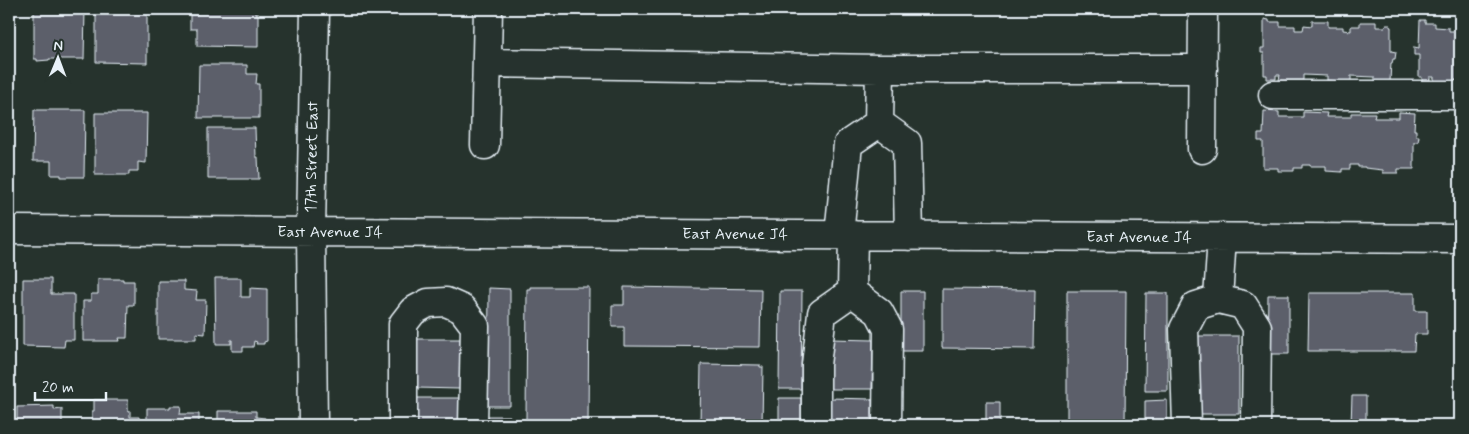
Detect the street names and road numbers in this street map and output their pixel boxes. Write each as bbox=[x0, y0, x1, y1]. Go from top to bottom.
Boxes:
street label: 17th Street East bbox=[301, 101, 323, 213]
street label: East Avenue J4 bbox=[277, 222, 383, 243]
street label: East Avenue J4 bbox=[682, 224, 788, 245]
street label: East Avenue J4 bbox=[1086, 227, 1192, 248]

